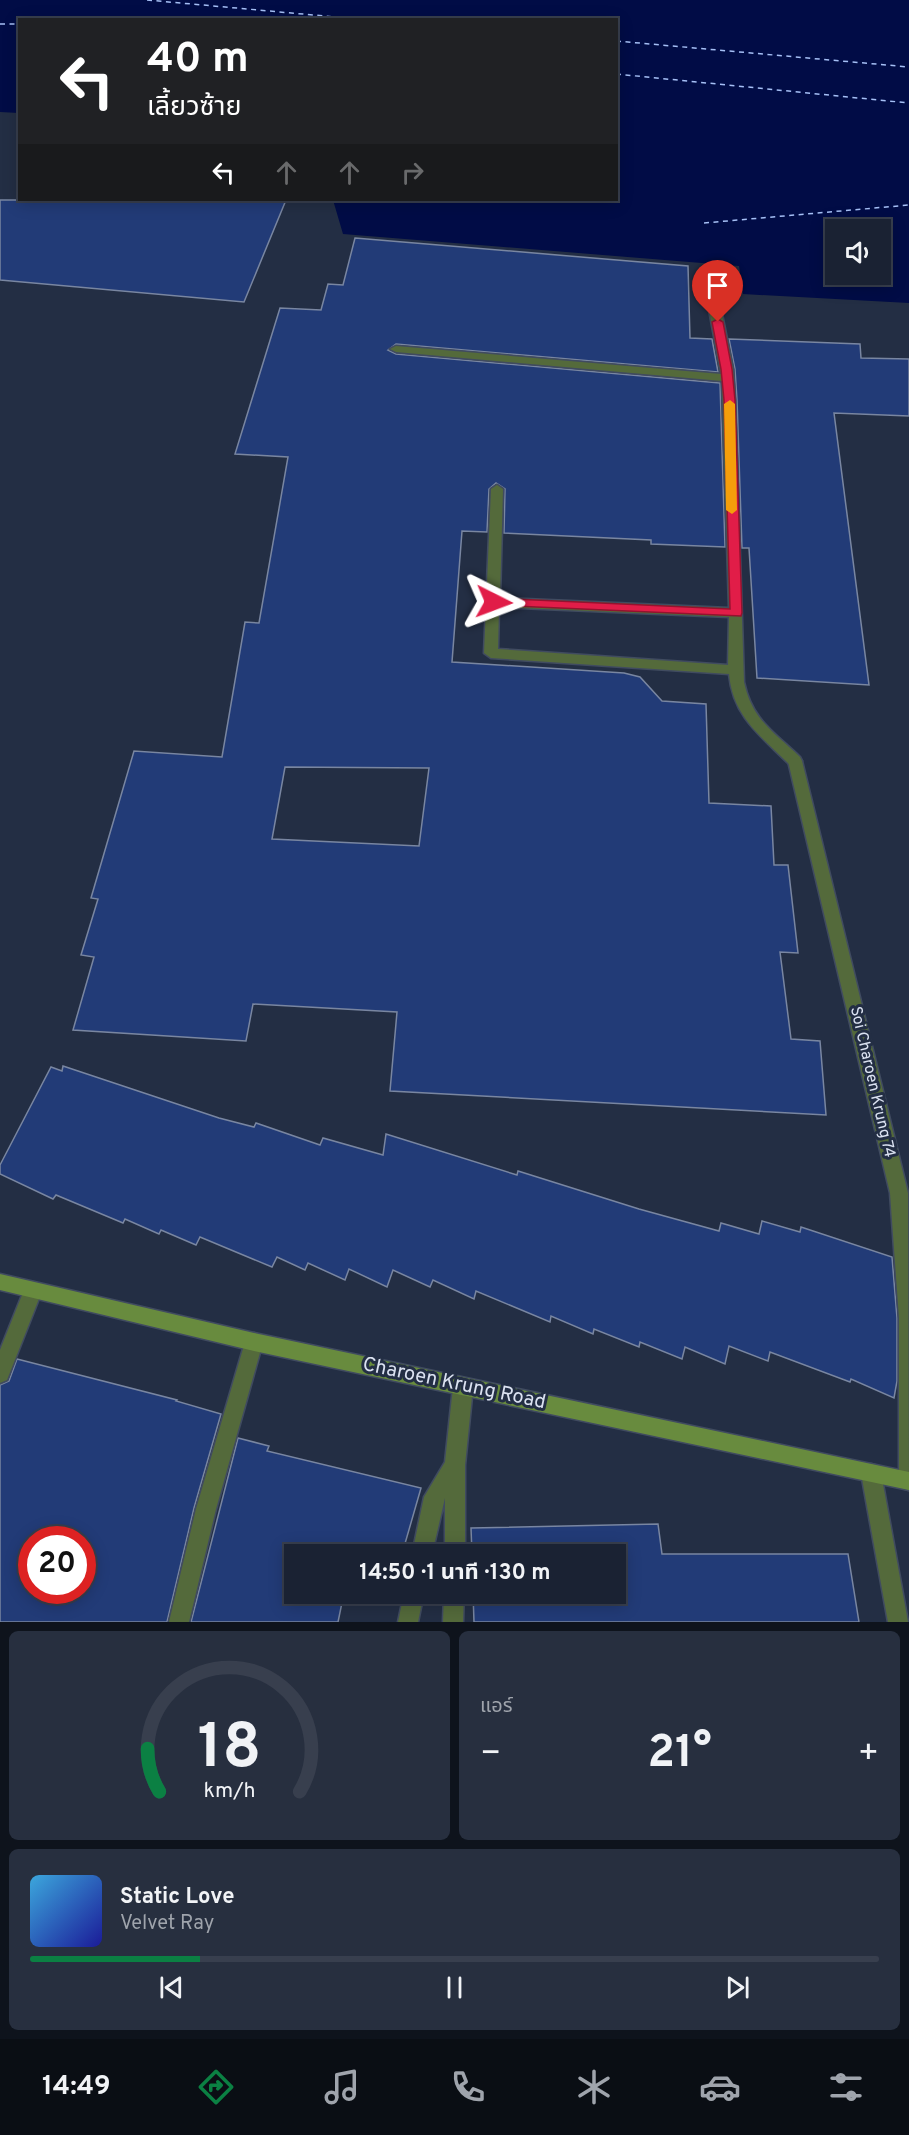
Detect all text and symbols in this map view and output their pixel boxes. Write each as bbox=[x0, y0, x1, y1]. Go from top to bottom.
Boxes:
text: 40 m bbox=[147, 34, 249, 87]
icon: left bbox=[48, 42, 126, 120]
text: เลี้ยวซ้าย bbox=[147, 91, 241, 125]
icon: left bbox=[207, 156, 240, 189]
icon: ahead bbox=[270, 156, 303, 189]
icon: ahead bbox=[333, 156, 366, 189]
icon: right bbox=[396, 156, 429, 189]
map controls bbox=[825, 219, 891, 285]
button: sound bbox=[825, 219, 891, 285]
pin bbox=[692, 260, 743, 322]
icon: arrive bbox=[701, 269, 734, 302]
position arrow bbox=[462, 570, 526, 634]
street label: Soi Charoen Krung 74 bbox=[845, 1004, 899, 1160]
street label: Charoen Krung Road bbox=[360, 1352, 548, 1416]
speed limit sign: 20 bbox=[18, 1526, 96, 1604]
text: 14:50 · 1 นาที · 130 m bbox=[359, 1560, 551, 1587]
text: แอร์ bbox=[480, 1694, 512, 1720]
text: 18 bbox=[197, 1711, 262, 1790]
text: 21° bbox=[647, 1726, 712, 1783]
text: − bbox=[480, 1734, 501, 1776]
text: + bbox=[858, 1734, 879, 1776]
text: km/h bbox=[203, 1779, 256, 1806]
text: Static Love bbox=[120, 1884, 234, 1911]
text: Velvet Ray bbox=[120, 1911, 214, 1937]
icon: previous bbox=[155, 1971, 188, 2004]
icon: pause bbox=[438, 1971, 471, 2004]
icon: next bbox=[721, 1971, 754, 2004]
icon: directions bbox=[195, 2066, 237, 2108]
icon: music bbox=[321, 2066, 363, 2108]
icon: phone bbox=[447, 2066, 489, 2108]
icon: climate bbox=[573, 2066, 615, 2108]
icon: car bbox=[699, 2066, 741, 2108]
icon: filters bbox=[825, 2066, 867, 2108]
text: 14:49 bbox=[42, 2070, 111, 2104]

